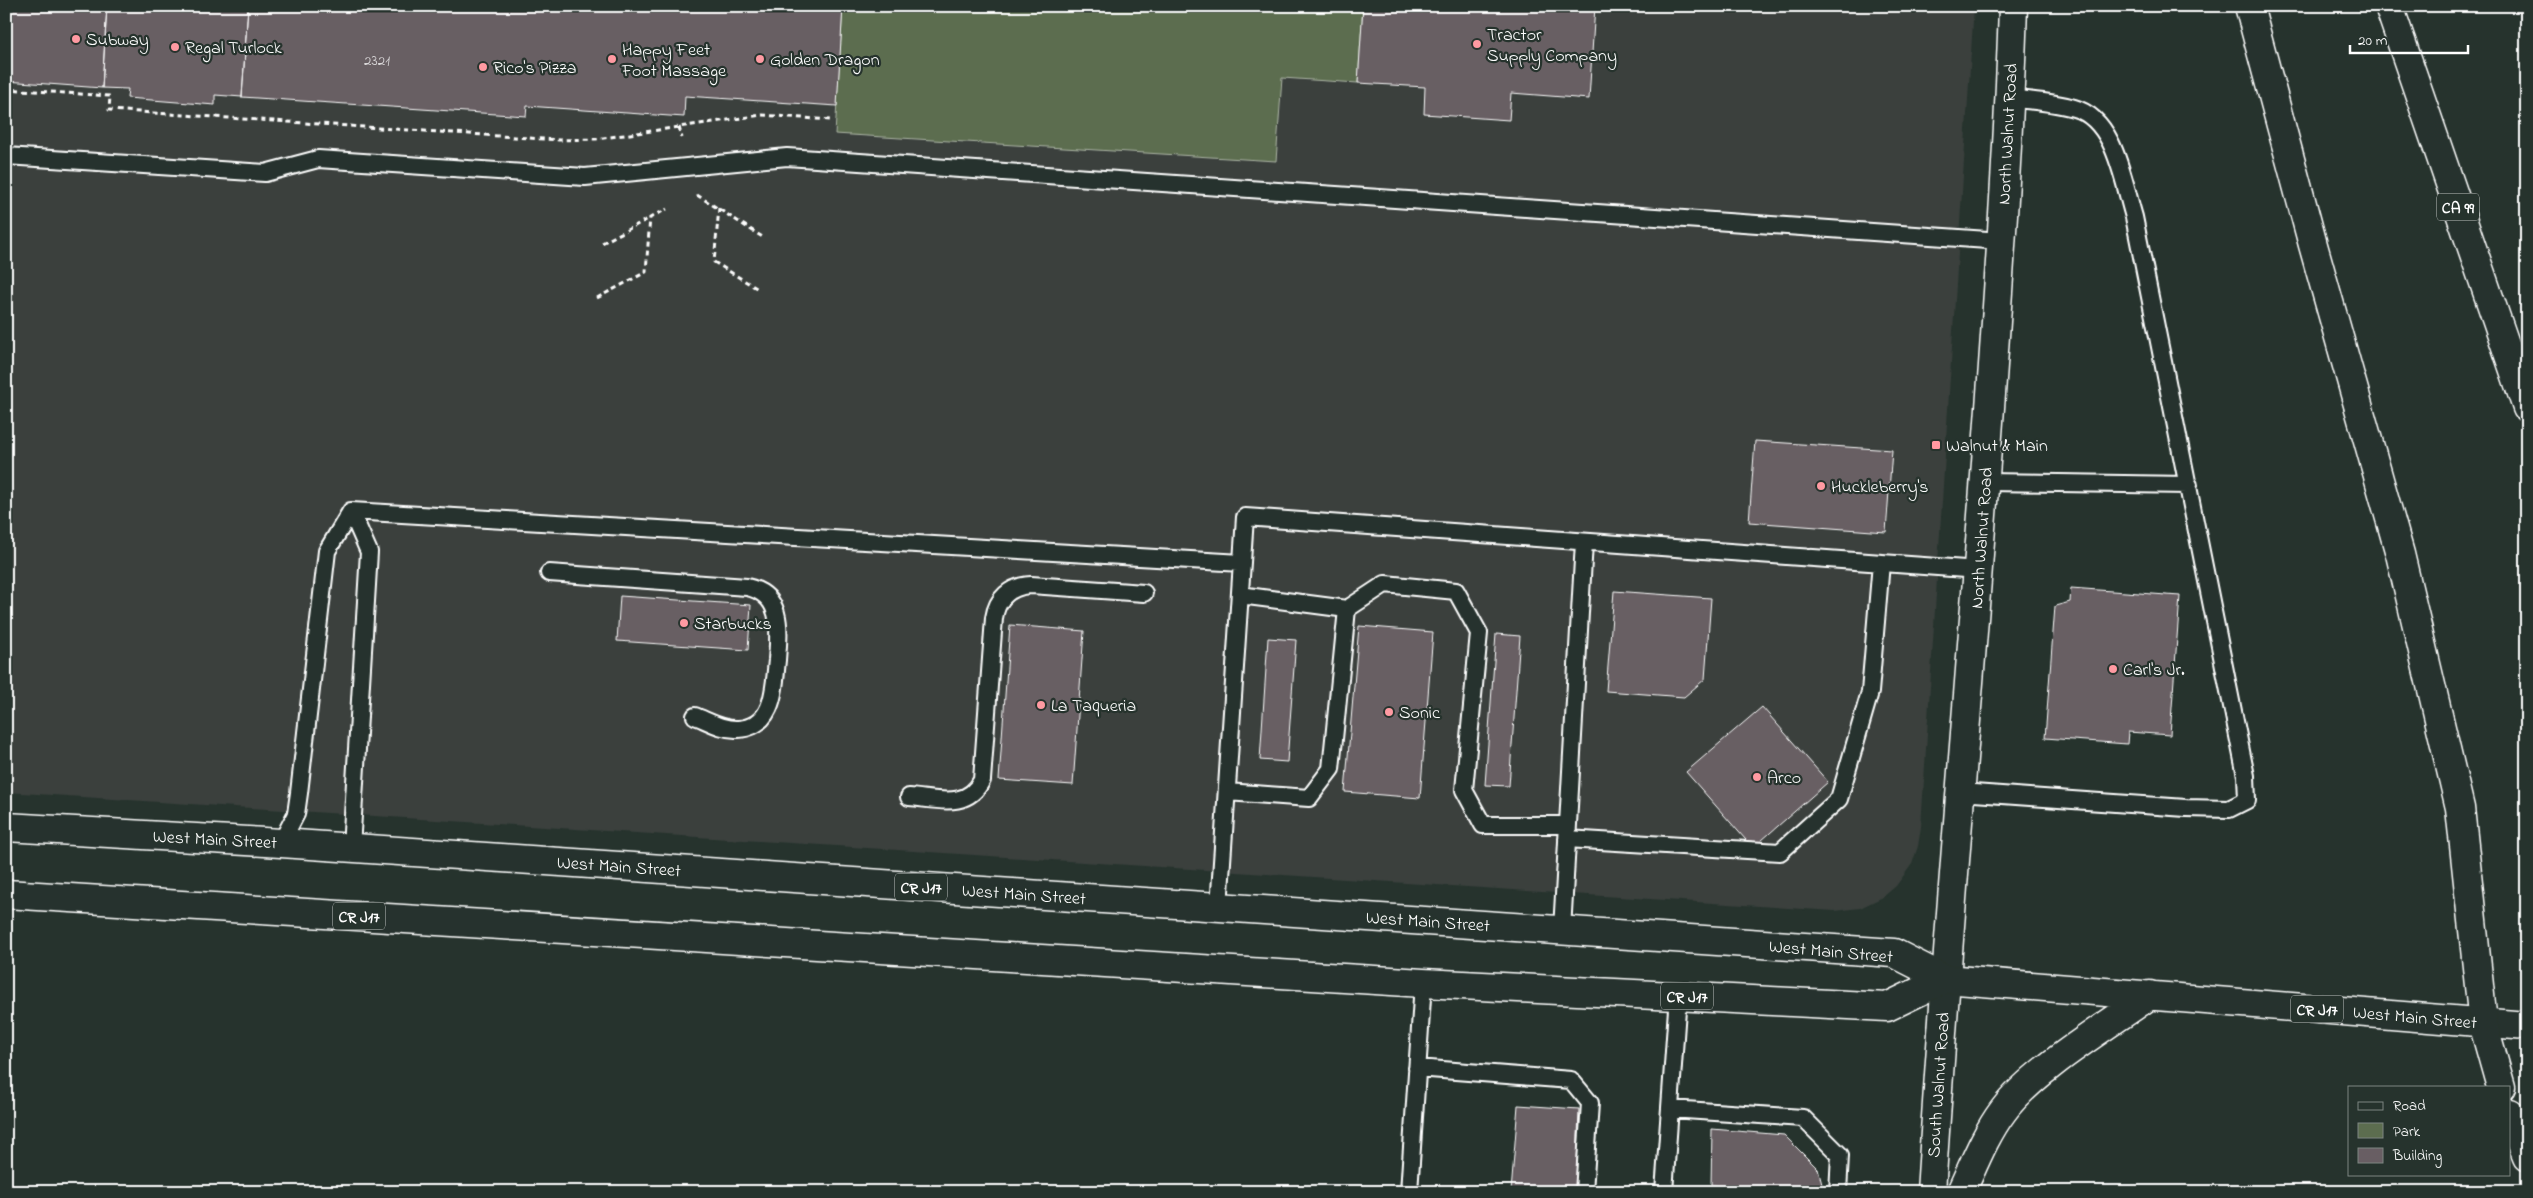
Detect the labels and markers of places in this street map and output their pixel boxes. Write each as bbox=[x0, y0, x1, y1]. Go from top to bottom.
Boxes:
place label: Tractor Supply Company bbox=[1487, 23, 1617, 70]
place label: Subway bbox=[86, 28, 149, 54]
marker: Subway bbox=[70, 33, 82, 45]
place label: Regal Turlock bbox=[185, 36, 282, 63]
place label: Happy Feet Foot Massage bbox=[621, 38, 727, 86]
marker: Tractor Supply Company bbox=[1471, 38, 1483, 50]
marker: Regal Turlock bbox=[169, 41, 181, 53]
place label: Golden Dragon bbox=[770, 48, 880, 75]
marker: Happy Feet Foot Massage bbox=[606, 53, 618, 65]
marker: Golden Dragon bbox=[754, 53, 766, 65]
place label: Rico's Pizza bbox=[493, 56, 576, 82]
marker: Rico's Pizza bbox=[477, 61, 489, 73]
place label: Walnut & Main bbox=[1946, 434, 2048, 460]
marker: Walnut & Main bbox=[1930, 439, 1942, 451]
place label: Huckleberry's bbox=[1831, 475, 1928, 501]
marker: Huckleberry's bbox=[1815, 480, 1827, 492]
place label: Starbucks bbox=[694, 612, 772, 638]
marker: Starbucks bbox=[678, 617, 690, 629]
place label: Carl's Jr. bbox=[2123, 658, 2185, 684]
marker: Carl's Jr. bbox=[2107, 663, 2119, 675]
place label: La Taqueria bbox=[1051, 694, 1136, 720]
marker: La Taqueria bbox=[1035, 699, 1047, 711]
place label: Sonic bbox=[1399, 701, 1440, 727]
marker: Sonic bbox=[1383, 706, 1395, 718]
place label: Arco bbox=[1767, 766, 1801, 792]
marker: Arco bbox=[1751, 771, 1763, 783]

